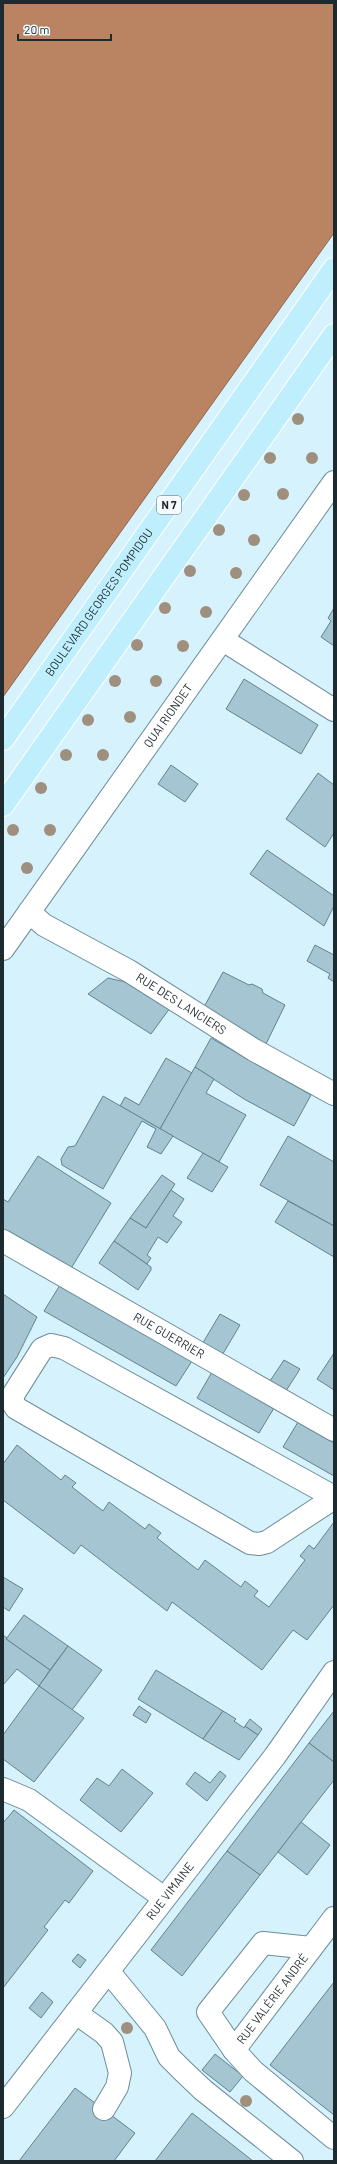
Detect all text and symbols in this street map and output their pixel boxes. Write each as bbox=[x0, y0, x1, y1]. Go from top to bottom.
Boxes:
scale bar bbox=[18, 16, 111, 42]
text: 20 m bbox=[24, 22, 50, 36]
road number: N 7 bbox=[157, 496, 181, 514]
street label: BOULEVARD GEORGES POMPIDOU bbox=[42, 525, 155, 678]
street label: QUAI RIONDET bbox=[140, 680, 195, 750]
street label: RUE DES LANCIERS bbox=[134, 969, 229, 1037]
street label: RUE GUERRIER bbox=[131, 1309, 207, 1361]
street label: RUE VIMAINE bbox=[143, 1859, 196, 1922]
street label: RUE VALÉRIE ANDRÉ bbox=[233, 1950, 311, 2046]

